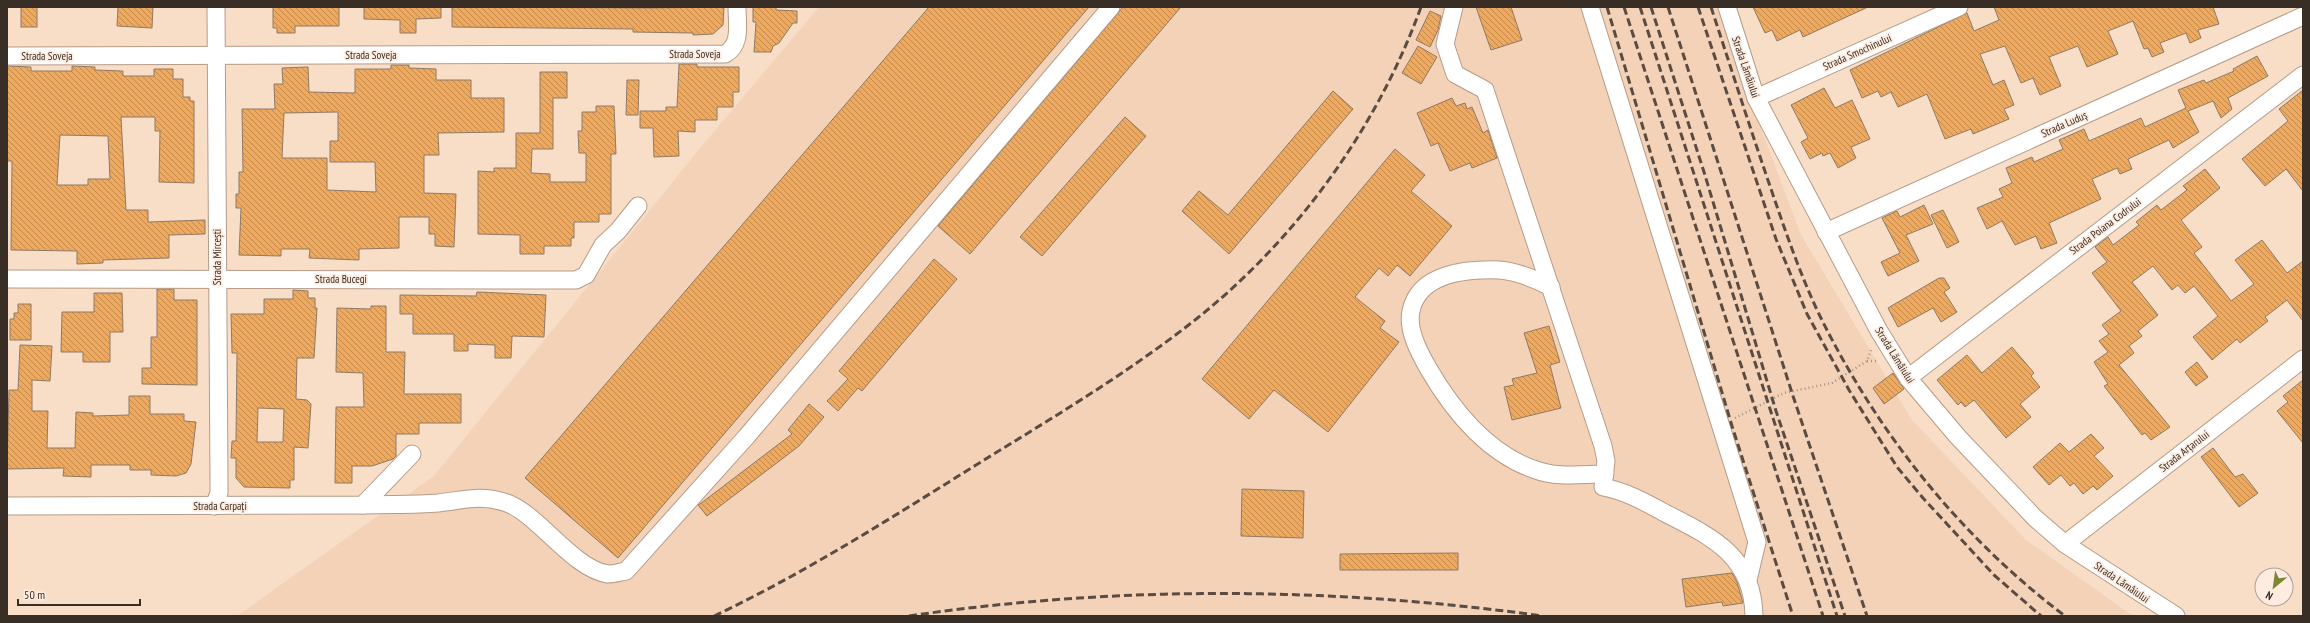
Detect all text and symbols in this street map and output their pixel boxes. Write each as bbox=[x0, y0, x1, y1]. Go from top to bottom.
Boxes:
street label: Strada Smochinului bbox=[1820, 31, 1894, 73]
street label: Strada Lămâiului bbox=[1729, 34, 1763, 100]
street label: Strada Soveja bbox=[669, 47, 721, 61]
street label: Strada Soveja bbox=[345, 48, 397, 62]
street label: Strada Soveja bbox=[21, 49, 73, 63]
street label: Strada Luduș bbox=[2039, 108, 2090, 140]
street label: Strada Poiana Codrului bbox=[2066, 194, 2144, 258]
street label: Strada Mircești bbox=[210, 229, 224, 285]
street label: Strada Bucegi bbox=[315, 272, 367, 286]
street label: Strada Lămâiului bbox=[1872, 324, 1918, 386]
street label: Strada Arțarului bbox=[2156, 427, 2212, 475]
street label: Strada Carpați bbox=[193, 499, 247, 513]
street label: Strada Lămâiului bbox=[2092, 558, 2152, 606]
north arrow bbox=[2254, 567, 2294, 607]
scale bar bbox=[18, 581, 140, 607]
text: 50 m bbox=[24, 587, 45, 602]
text: N bbox=[2263, 588, 2275, 603]

